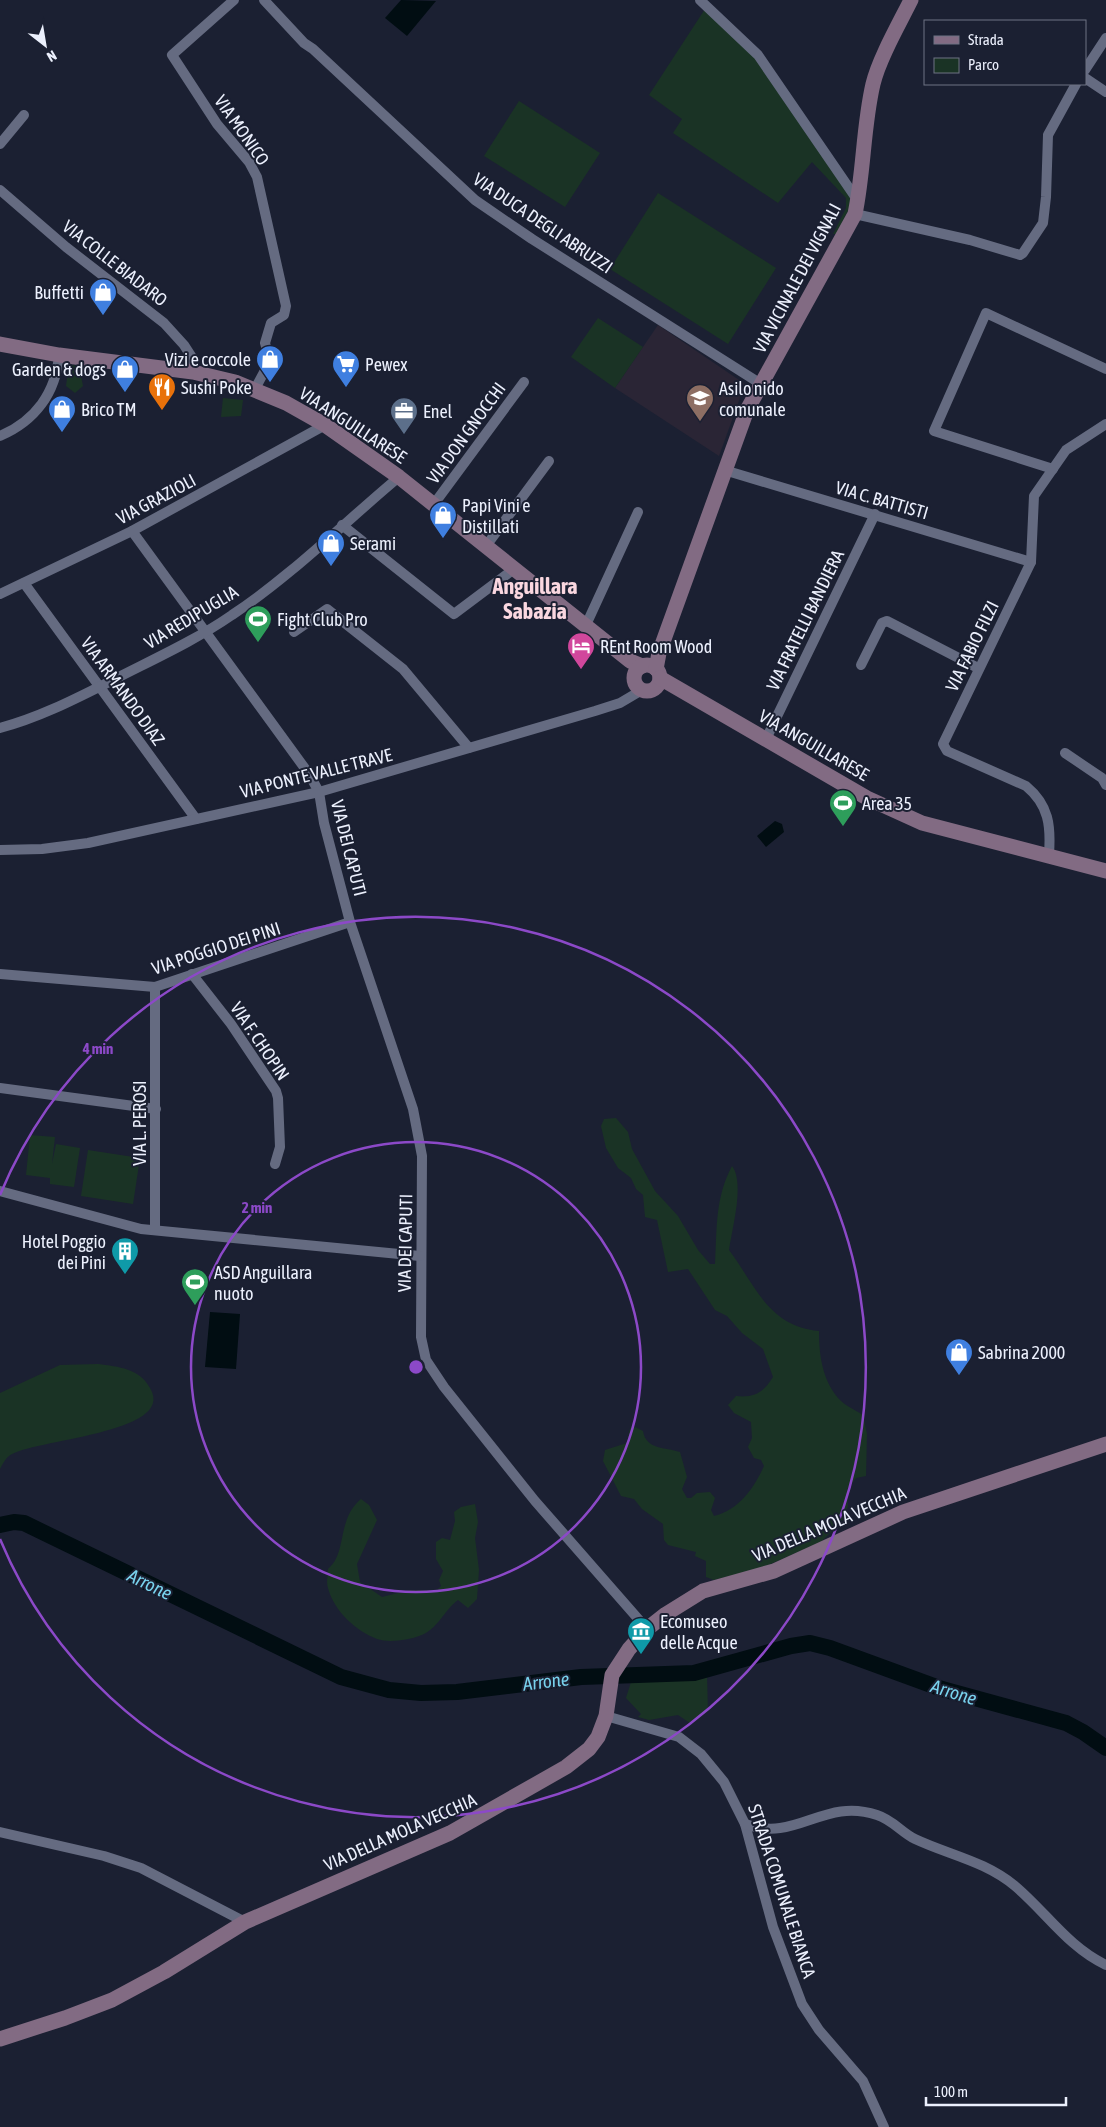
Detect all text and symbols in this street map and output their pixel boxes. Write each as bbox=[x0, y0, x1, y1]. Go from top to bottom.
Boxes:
north arrow bbox=[20, 20, 70, 70]
legend bbox=[924, 20, 1086, 85]
text: Strada bbox=[968, 31, 1004, 48]
text: N bbox=[44, 47, 59, 65]
text: Parco bbox=[968, 56, 999, 73]
street label: VIA MONICO bbox=[210, 91, 274, 169]
street label: VIA DUCA DEGLI ABRUZZI bbox=[469, 168, 617, 278]
street label: VIA VICINALE DEI VIGNALI bbox=[749, 200, 845, 356]
street label: VIA COLLE BIADARO bbox=[58, 216, 172, 310]
shop icon: Buffetti bbox=[88, 277, 118, 316]
place label: Buffetti bbox=[34, 282, 84, 303]
shop icon: Vizi e coccole bbox=[255, 344, 285, 383]
place label: Vizi e coccole bbox=[165, 349, 251, 370]
supermarket icon: Pewex bbox=[331, 349, 361, 388]
shop icon: Garden & dogs bbox=[110, 354, 140, 393]
place label: Pewex bbox=[365, 354, 407, 375]
place label: Garden & dogs bbox=[12, 359, 106, 380]
restaurant icon: Sushi Poke bbox=[147, 372, 177, 411]
place label: Sushi Poke bbox=[181, 377, 252, 398]
street label: VIA DON GNOCCHI bbox=[422, 378, 510, 488]
place label: Asilo nido comunale bbox=[719, 378, 786, 420]
street label: VIA ANGUILLARESE bbox=[295, 383, 411, 468]
school or university icon: Asilo nido comunale bbox=[685, 383, 715, 422]
shop icon: Brico TM bbox=[47, 394, 77, 433]
office icon: Enel bbox=[389, 396, 419, 435]
place label: Brico TM bbox=[81, 399, 137, 420]
place label: Enel bbox=[423, 401, 453, 422]
street label: VIA GRAZIOLI bbox=[113, 469, 199, 529]
street label: VIA C. BATTISTI bbox=[833, 477, 931, 523]
place label: Papi Vini e Distillati bbox=[462, 495, 530, 537]
shop icon: Papi Vini e Distillati bbox=[428, 500, 458, 539]
shop icon: Serami bbox=[316, 528, 346, 567]
place label: Serami bbox=[350, 533, 396, 554]
street label: VIA FRATELLI BANDIERA bbox=[762, 546, 848, 694]
district label: Anguillara Sabazia bbox=[492, 573, 577, 624]
street label: VIA REDIPUGLIA bbox=[140, 581, 242, 653]
street label: VIA FABIO FILZI bbox=[941, 597, 1003, 695]
sports icon: Fight Club Pro bbox=[243, 604, 273, 643]
place label: Fight Club Pro bbox=[277, 609, 368, 630]
hotel icon: REnt Room Wood bbox=[566, 631, 596, 670]
street label: VIA ARMANDO DIAZ bbox=[77, 633, 169, 749]
place label: REnt Room Wood bbox=[600, 636, 712, 657]
street label: VIA ANGUILLARESE bbox=[755, 705, 873, 785]
street label: VIA PONTE VALLE TRAVE bbox=[238, 744, 394, 802]
sports icon: Area 35 bbox=[828, 788, 858, 827]
place label: Area 35 bbox=[862, 793, 912, 814]
street label: VIA DEI CAPUTI bbox=[327, 798, 371, 898]
street label: VIA POGGIO DEI PINI bbox=[149, 917, 283, 979]
street label: VIA F. CHOPIN bbox=[226, 998, 294, 1084]
text: 4 min bbox=[82, 1040, 113, 1057]
street label: VIA L. PEROSI bbox=[129, 1080, 150, 1166]
street label: VIA DEI CAPUTI bbox=[394, 1194, 416, 1292]
text: 2 min bbox=[242, 1199, 272, 1216]
place label: Hotel Poggio dei Pini bbox=[22, 1231, 106, 1273]
building icon: Hotel Poggio dei Pini bbox=[110, 1236, 140, 1275]
place label: ASD Anguillara nuoto bbox=[214, 1262, 312, 1304]
sports icon: ASD Anguillara nuoto bbox=[180, 1267, 210, 1306]
shop icon: Sabrina 2000 bbox=[944, 1337, 974, 1376]
place label: Sabrina 2000 bbox=[978, 1342, 1065, 1363]
centre of rings bbox=[407, 1358, 425, 1376]
street label: VIA DELLA MOLA VECCHIA bbox=[749, 1482, 909, 1566]
water label: Arrone bbox=[123, 1563, 176, 1604]
place label: Ecomuseo delle Acque bbox=[660, 1611, 738, 1653]
museum icon: Ecomuseo delle Acque bbox=[626, 1616, 656, 1655]
water label: Arrone bbox=[520, 1667, 571, 1695]
water label: Arrone bbox=[927, 1674, 980, 1709]
street label: VIA DELLA MOLA VECCHIA bbox=[321, 1789, 480, 1875]
street label: STRADA COMUNALE BIANCA bbox=[744, 1801, 820, 1981]
scale bar bbox=[926, 2074, 1066, 2106]
text: 100 m bbox=[934, 2083, 968, 2100]

